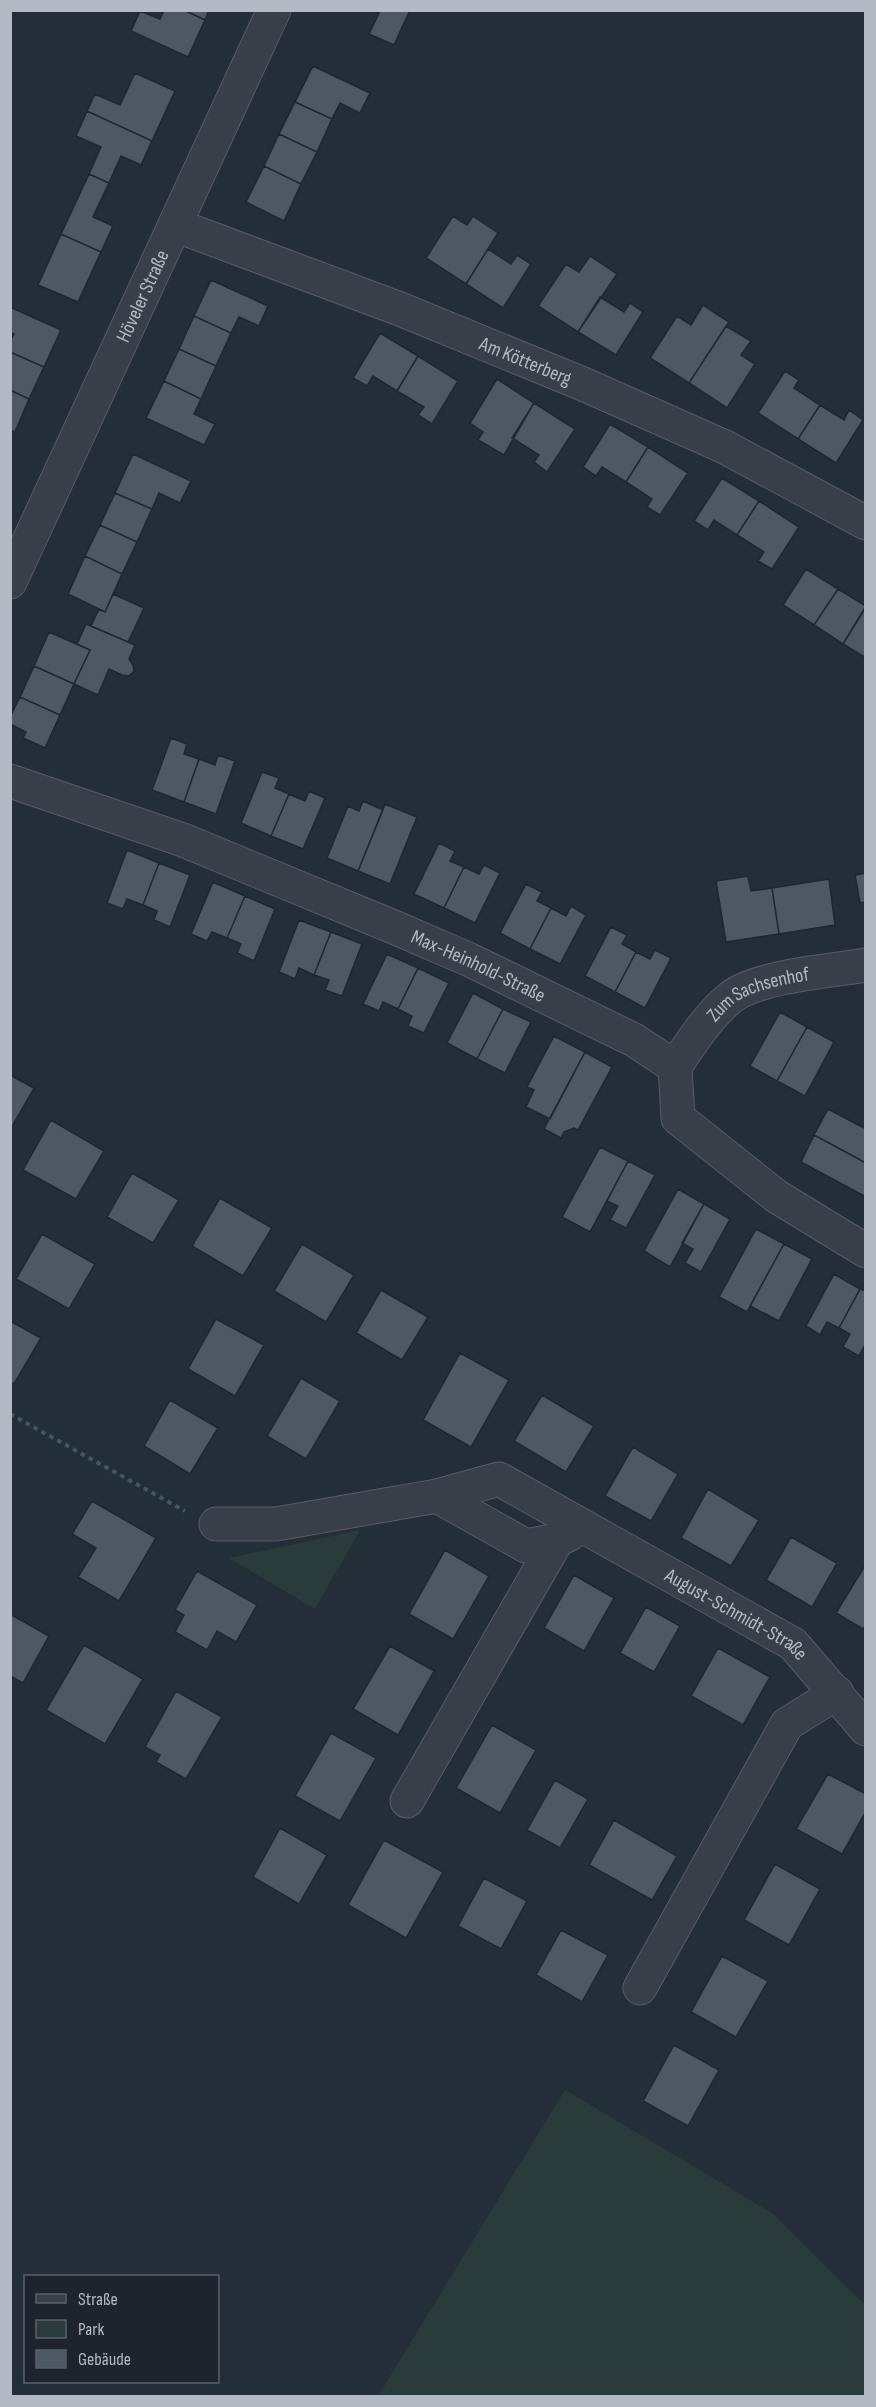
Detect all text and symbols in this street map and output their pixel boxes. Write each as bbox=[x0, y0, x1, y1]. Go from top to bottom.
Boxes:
street label: Höveler Straße bbox=[111, 246, 175, 346]
street label: Am Kötterberg bbox=[475, 331, 575, 391]
street label: Max-Heinhold-Straße bbox=[407, 925, 549, 1008]
street label: Zum Sachsenhof bbox=[702, 962, 811, 1027]
street label: August-Schmidt-Straße bbox=[660, 1563, 812, 1665]
legend bbox=[24, 2275, 219, 2383]
text: Straße bbox=[78, 2289, 118, 2310]
text: Park bbox=[78, 2319, 104, 2340]
text: Gebäude bbox=[78, 2349, 131, 2370]

